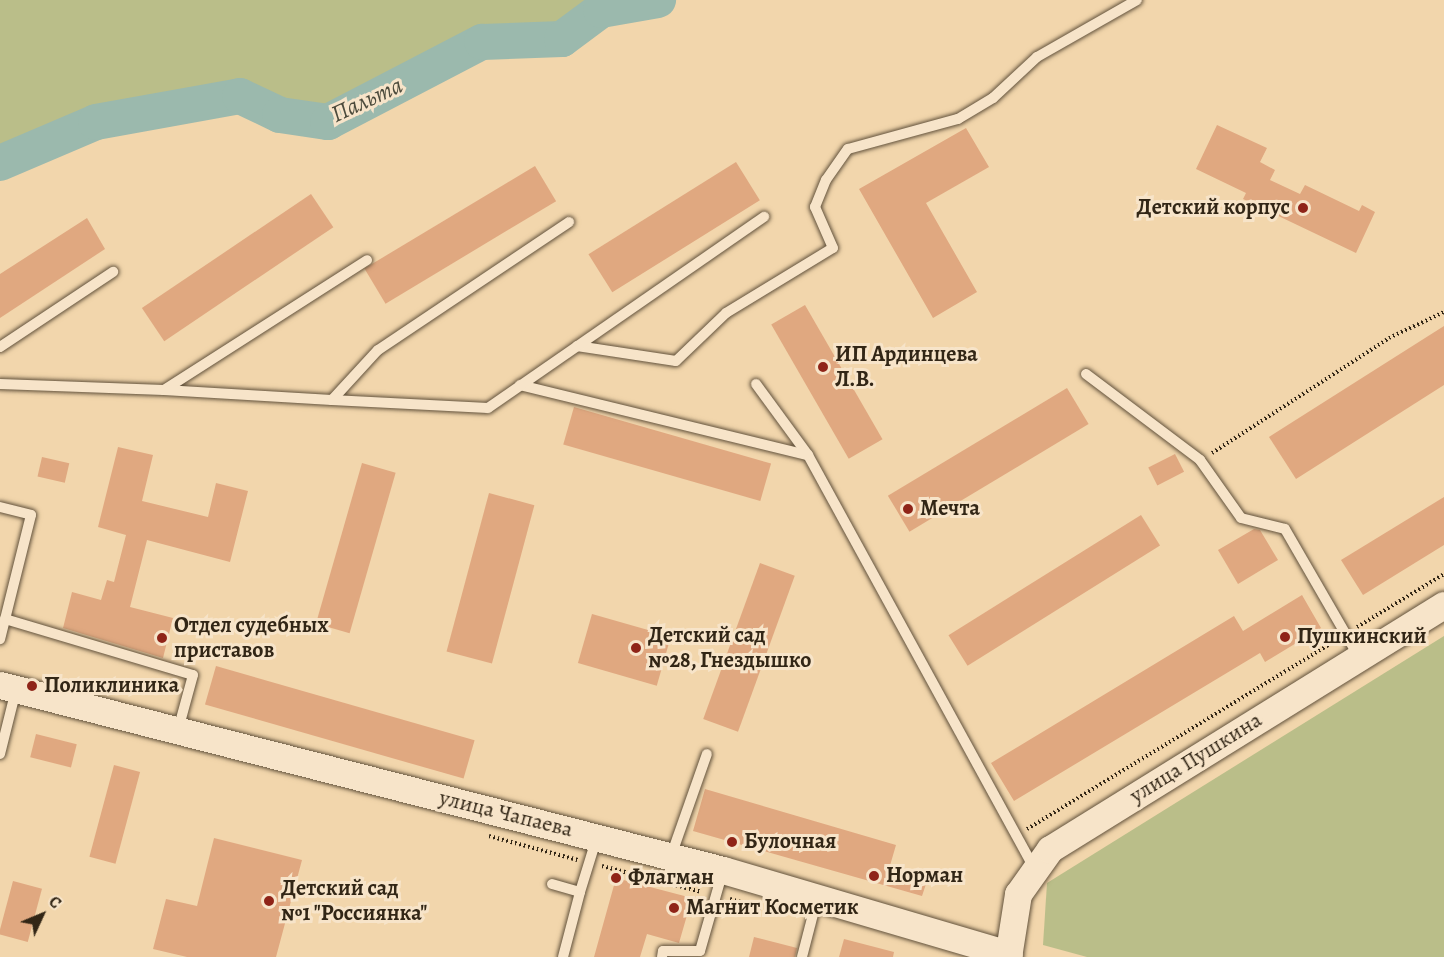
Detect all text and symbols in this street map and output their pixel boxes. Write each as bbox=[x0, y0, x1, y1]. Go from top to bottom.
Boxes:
water label: Пальта bbox=[327, 71, 407, 129]
place label: Детский корпус bbox=[1137, 195, 1290, 221]
marker: Детский корпус bbox=[1294, 199, 1312, 217]
place label: ИП Ардинцева Л.В. bbox=[835, 341, 978, 392]
marker: ИП Ардинцева Л.В. bbox=[816, 360, 830, 374]
place label: Мечта bbox=[920, 496, 980, 522]
marker: Мечта bbox=[901, 502, 915, 516]
place label: Отдел судебных приставов bbox=[174, 612, 329, 664]
place label: Детский сад №28, Гнездышко bbox=[648, 622, 812, 674]
place label: Пушкинский bbox=[1297, 624, 1427, 650]
marker: Пушкинский bbox=[1278, 630, 1292, 644]
marker: Отдел судебных приставов bbox=[155, 631, 169, 645]
marker: Детский сад №28, Гнездышко bbox=[629, 641, 643, 655]
place label: Поликлиника bbox=[44, 673, 179, 699]
marker: Поликлиника bbox=[25, 679, 39, 693]
street label: улица Пушкина bbox=[1125, 707, 1267, 809]
street label: улица Чапаева bbox=[437, 785, 575, 843]
place label: Булочная bbox=[744, 829, 836, 855]
marker: Булочная bbox=[725, 835, 739, 849]
place label: Норман bbox=[886, 863, 963, 889]
place label: Флагман bbox=[628, 865, 714, 891]
marker: Норман bbox=[867, 869, 881, 883]
marker: Флагман bbox=[609, 871, 623, 885]
place label: Детский сад №1 "Россиянка" bbox=[281, 875, 428, 926]
north arrow bbox=[12, 885, 72, 945]
text: С bbox=[44, 891, 66, 914]
marker: Детский сад №1 "Россиянка" bbox=[262, 894, 276, 908]
place label: Магнит Косметик bbox=[686, 895, 859, 921]
marker: Магнит Косметик bbox=[667, 901, 681, 915]

